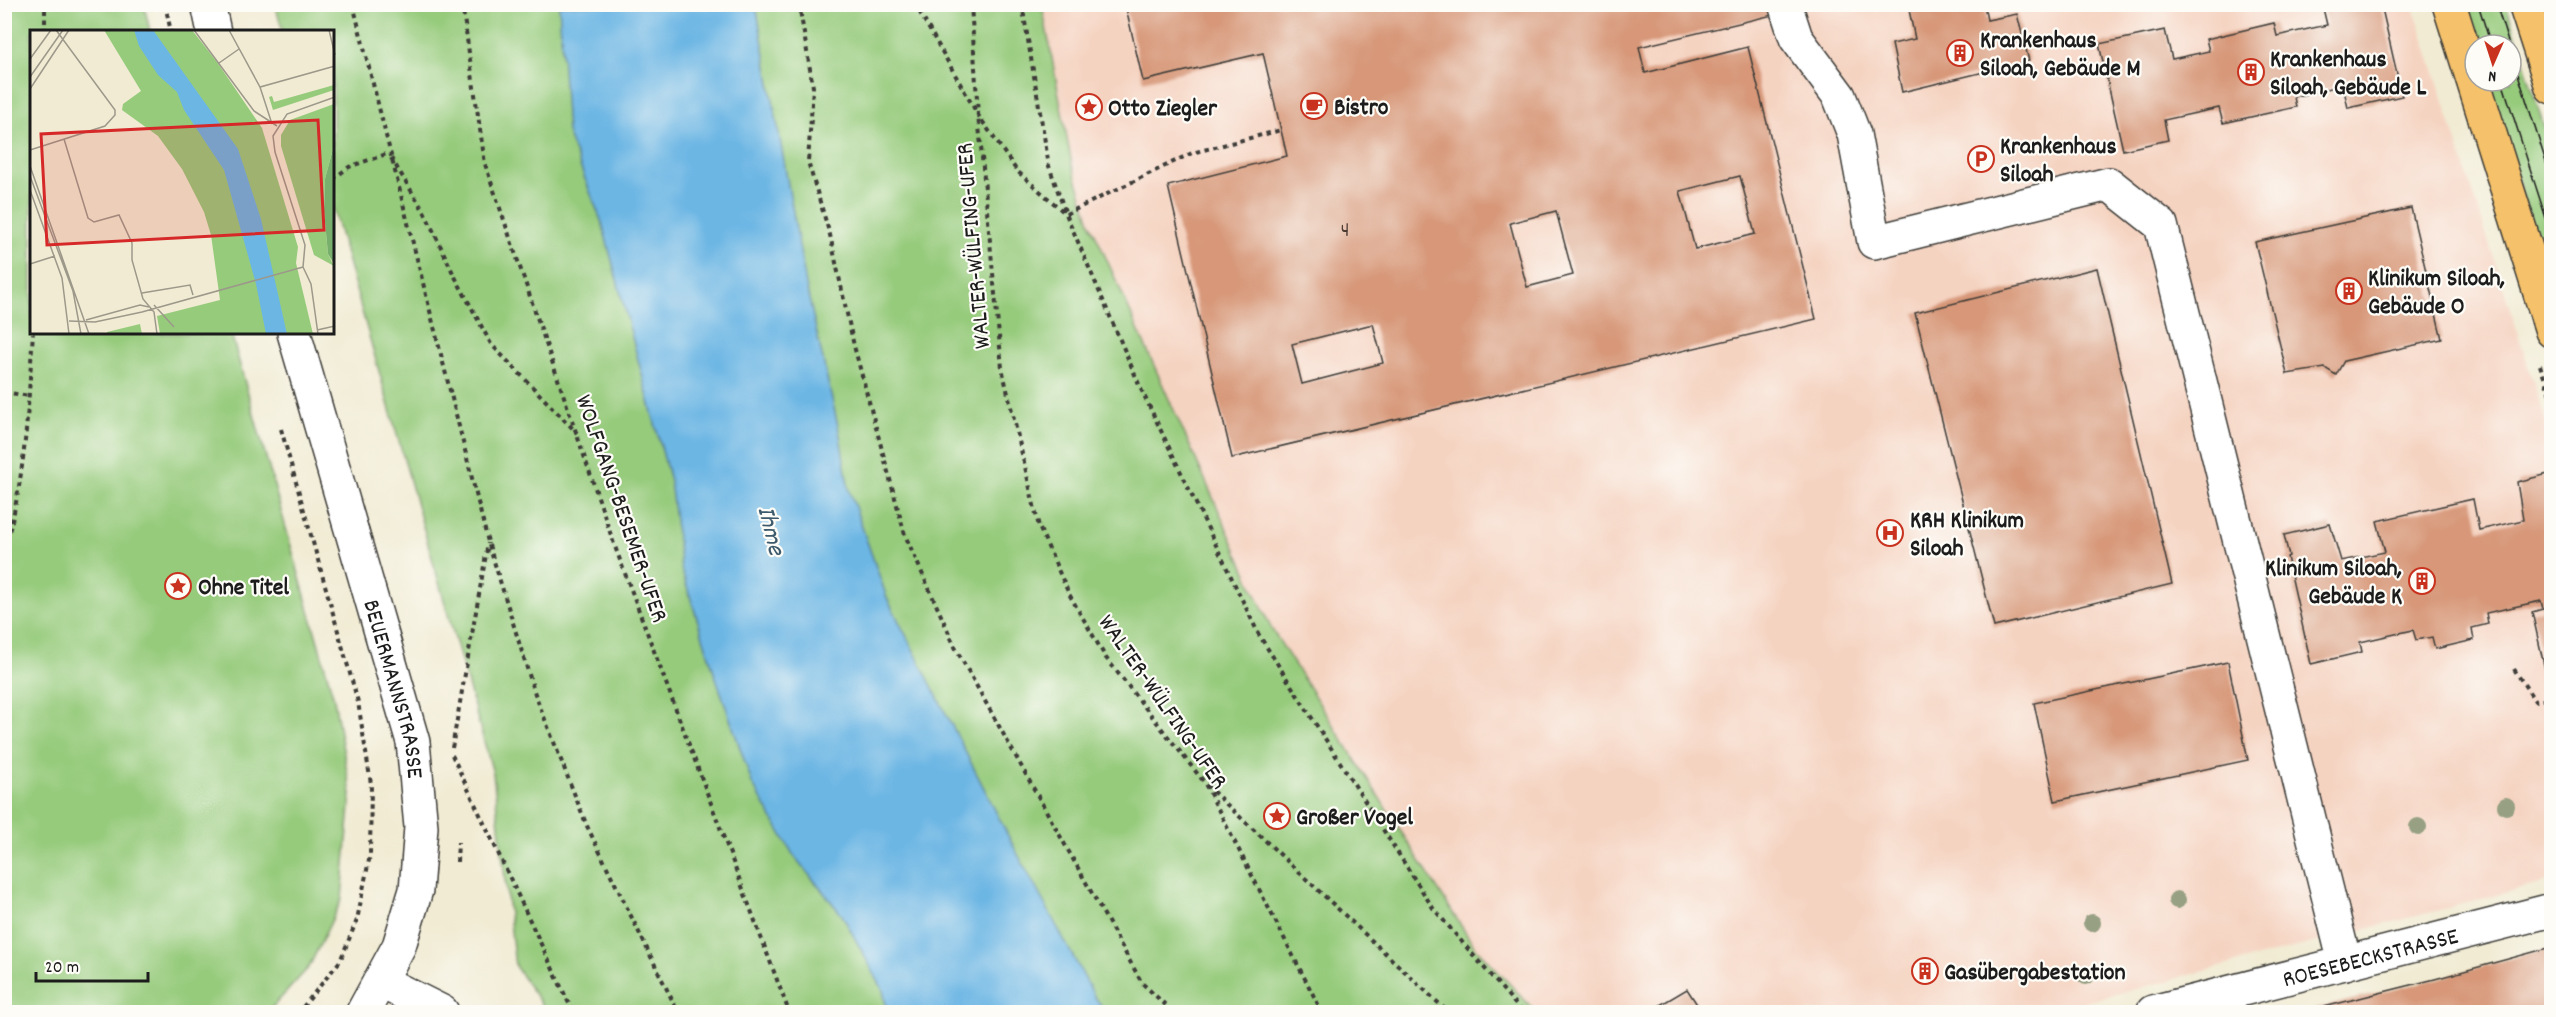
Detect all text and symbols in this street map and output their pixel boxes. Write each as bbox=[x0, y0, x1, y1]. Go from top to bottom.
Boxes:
place label: Krankenhaus Siloah, Gebäude M bbox=[1980, 25, 2140, 87]
inset map bbox=[30, 30, 334, 334]
north arrow bbox=[2463, 33, 2523, 93]
building icon: Krankenhaus Siloah, Gebäude M bbox=[1945, 38, 1975, 68]
place label: Krankenhaus Siloah, Gebäude L bbox=[2270, 44, 2426, 106]
building icon: Krankenhaus Siloah, Gebäude L bbox=[2236, 57, 2266, 87]
text: N bbox=[2488, 64, 2497, 87]
cafe icon: Bistro bbox=[1299, 91, 1329, 121]
place icon: Otto Ziegler bbox=[1074, 92, 1104, 122]
place label: Bistro bbox=[1334, 92, 1389, 126]
place label: Otto Ziegler bbox=[1108, 93, 1218, 127]
place label: Krankenhaus Siloah bbox=[2000, 131, 2117, 193]
street label: WALTER-WÜLFING-UFER bbox=[949, 141, 1001, 350]
parking icon: Krankenhaus Siloah bbox=[1966, 144, 1996, 174]
house number: 4 bbox=[1341, 217, 1349, 247]
place label: Klinikum Siloah, Gebäude O bbox=[2368, 263, 2505, 325]
building icon: Klinikum Siloah, Gebäude O bbox=[2334, 276, 2364, 306]
street label: WOLFGANG-BESEMER-UFER bbox=[565, 390, 675, 627]
water label: Ihme bbox=[746, 502, 794, 561]
place label: KRH Klinikum Siloah bbox=[1910, 505, 2024, 567]
hospital icon: KRH Klinikum Siloah bbox=[1875, 518, 1905, 548]
place label: Klinikum Siloah, Gebäude K bbox=[2265, 553, 2402, 615]
building icon: Klinikum Siloah, Gebäude K bbox=[2407, 566, 2437, 596]
place icon: Ohne Titel bbox=[163, 571, 193, 601]
place label: Ohne Titel bbox=[198, 572, 289, 606]
street label: BEUERMANNSTRASSE bbox=[352, 596, 430, 780]
street label: WALTER-WÜLFING-UFER bbox=[1088, 608, 1235, 797]
place icon: Großer Vogel bbox=[1262, 801, 1292, 831]
place label: Großer Vogel bbox=[1296, 802, 1413, 836]
street label: ROESEBECKSTRASSE bbox=[2279, 921, 2462, 998]
scale bar bbox=[36, 945, 148, 983]
text: 20 m bbox=[45, 956, 79, 981]
building icon: Gasübergabestation bbox=[1910, 956, 1940, 986]
place label: Gasübergabestation bbox=[1944, 957, 2126, 991]

